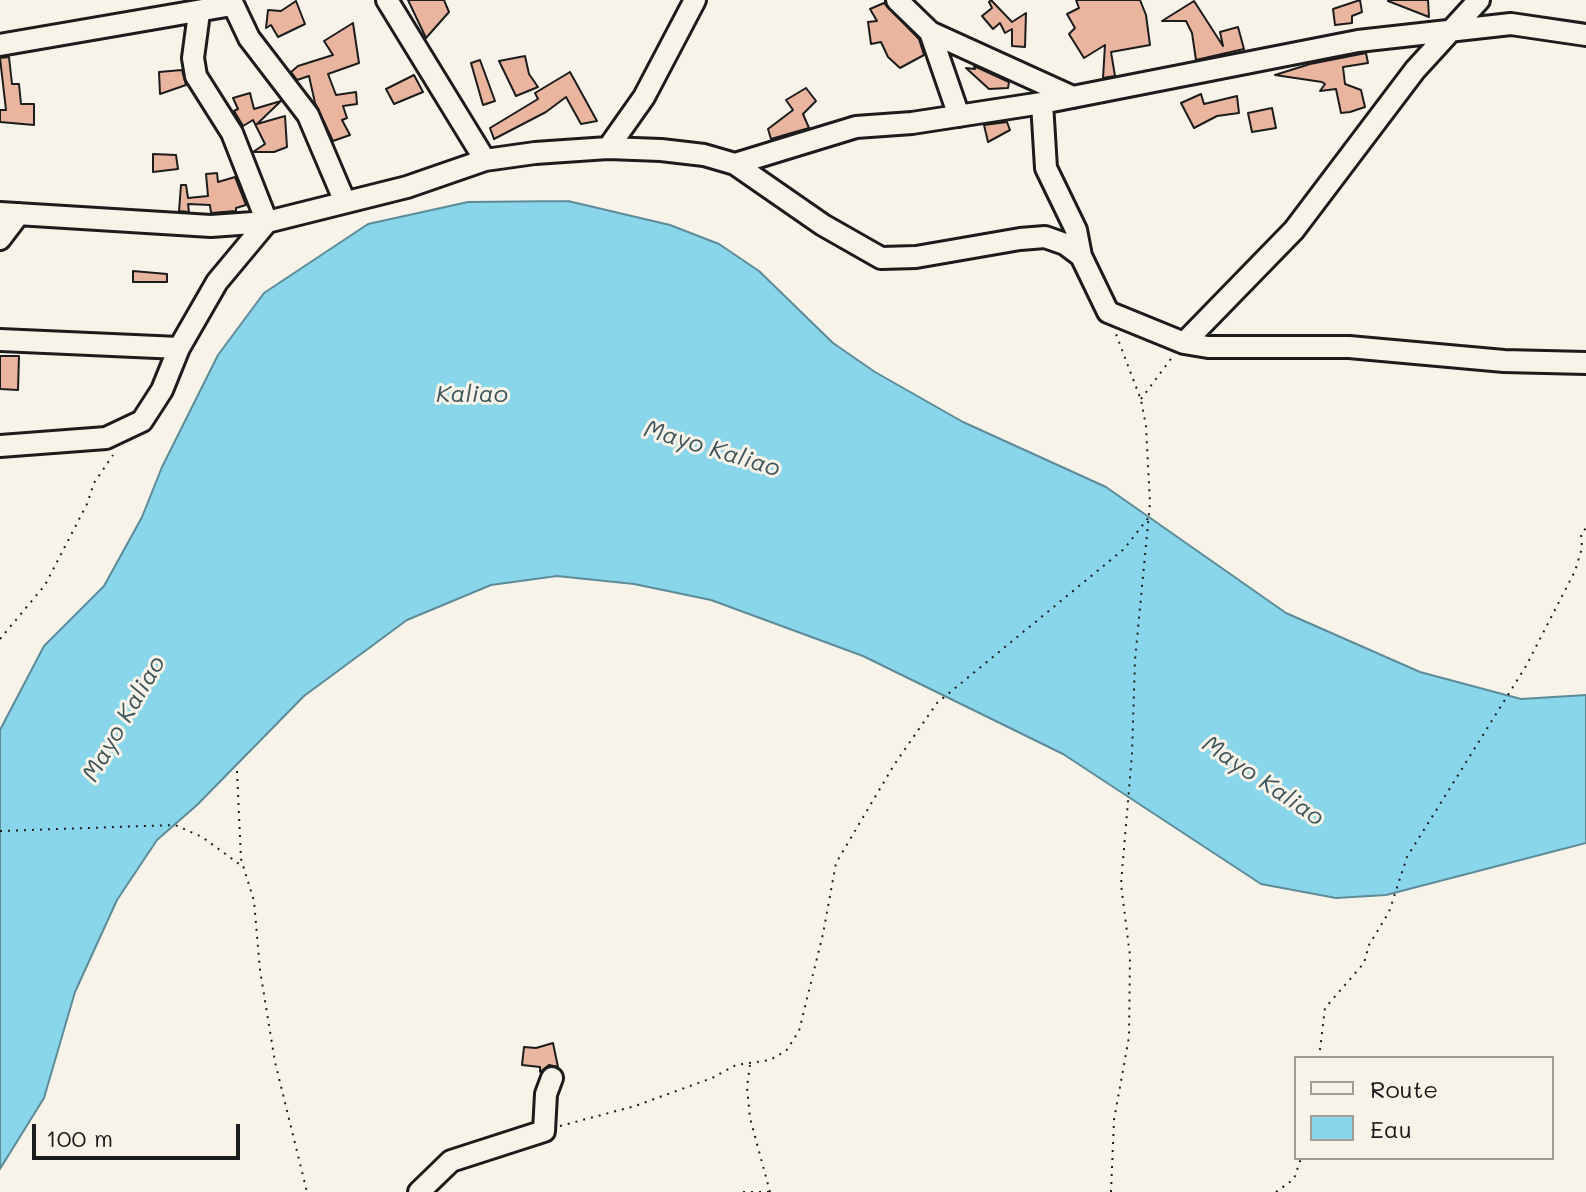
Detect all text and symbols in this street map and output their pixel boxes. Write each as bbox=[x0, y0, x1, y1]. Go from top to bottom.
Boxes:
water label: Kaliao bbox=[436, 381, 508, 409]
water label: Mayo Kaliao bbox=[641, 415, 783, 483]
water label: Mayo Kaliao bbox=[76, 651, 172, 787]
water label: Mayo Kaliao bbox=[1197, 730, 1329, 832]
legend bbox=[1294, 1056, 1554, 1160]
text: Route bbox=[1370, 1073, 1438, 1104]
scale bar bbox=[36, 1108, 244, 1158]
text: Eau bbox=[1370, 1113, 1412, 1144]
text: 100 m bbox=[46, 1122, 113, 1153]

